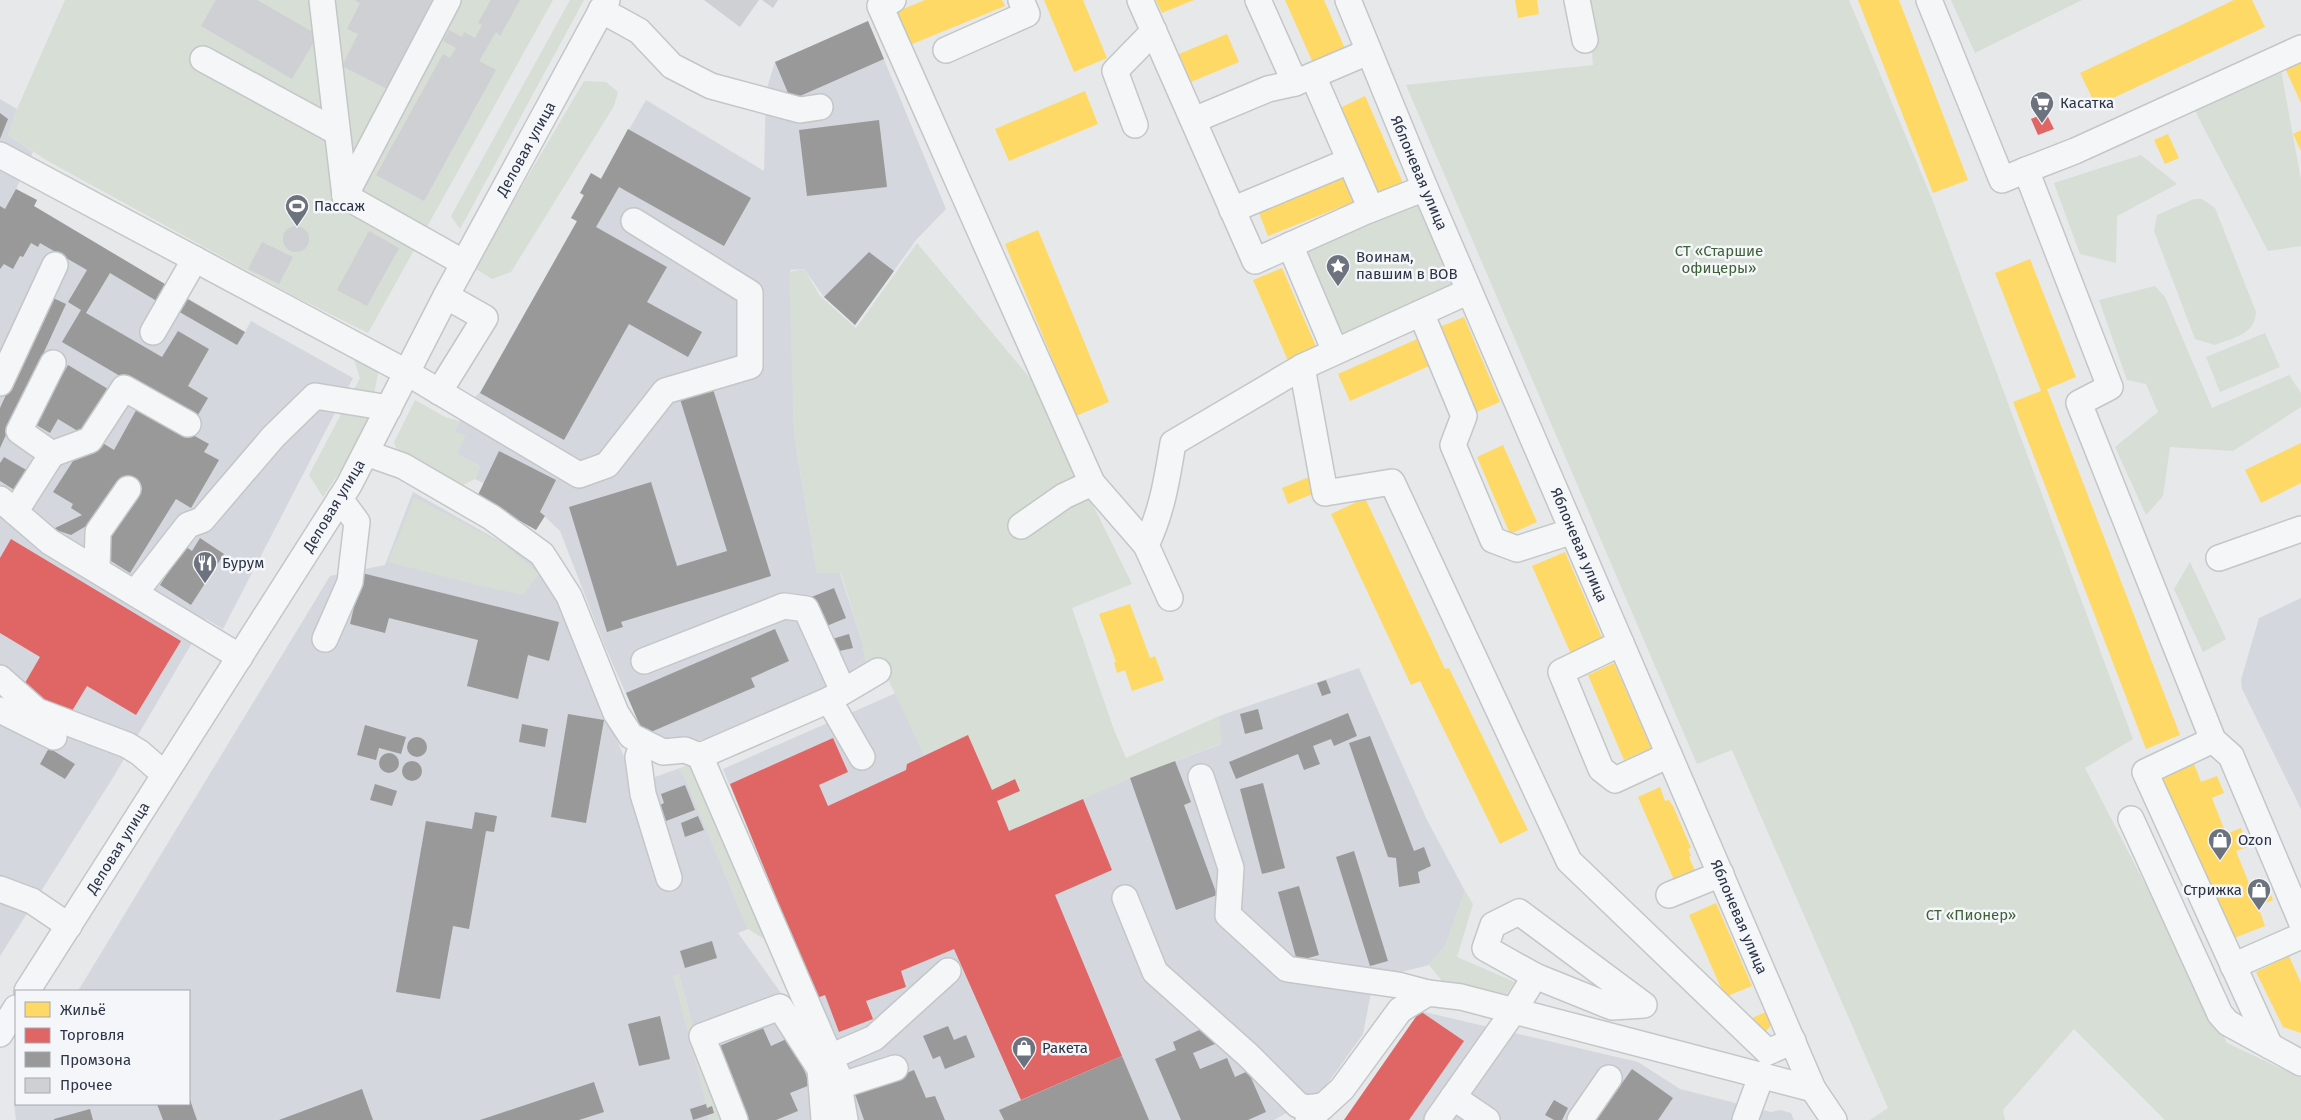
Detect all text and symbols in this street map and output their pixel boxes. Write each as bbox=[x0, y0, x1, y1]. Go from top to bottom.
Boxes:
supermarket icon: Касатка bbox=[2029, 90, 2055, 124]
place label: Касатка bbox=[2060, 94, 2114, 112]
street label: Деловая улица bbox=[492, 99, 559, 200]
street label: Яблоневая улица bbox=[1387, 113, 1451, 233]
sports icon: Пассаж bbox=[284, 193, 310, 227]
place label: Пассаж bbox=[314, 197, 365, 215]
park label: СТ «Старшие офицеры» bbox=[1675, 242, 1763, 277]
place label: Воинам, павшим в ВОВ bbox=[1356, 248, 1458, 283]
place icon: Воинам, павшим в ВОВ bbox=[1325, 253, 1351, 287]
street label: Деловая улица bbox=[299, 456, 369, 557]
street label: Яблоневая улица bbox=[1547, 485, 1611, 605]
restaurant icon: Бурум bbox=[192, 550, 218, 584]
place label: Бурум bbox=[222, 554, 264, 572]
street label: Деловая улица bbox=[82, 799, 153, 898]
shop icon: Ozon bbox=[2207, 827, 2233, 861]
place label: Ozon bbox=[2238, 831, 2272, 849]
street label: Яблоневая улица bbox=[1707, 857, 1771, 977]
shop icon: Стрижка bbox=[2246, 877, 2272, 911]
place label: Стрижка bbox=[2183, 881, 2242, 899]
park label: СТ «Пионер» bbox=[1926, 906, 2016, 924]
legend bbox=[15, 990, 190, 1105]
text: Жильё bbox=[60, 1001, 106, 1019]
text: Торговля bbox=[60, 1026, 125, 1044]
shop icon: Ракета bbox=[1011, 1035, 1037, 1069]
place label: Ракета bbox=[1042, 1039, 1088, 1057]
text: Промзона bbox=[60, 1051, 131, 1069]
text: Прочее bbox=[60, 1076, 112, 1094]

